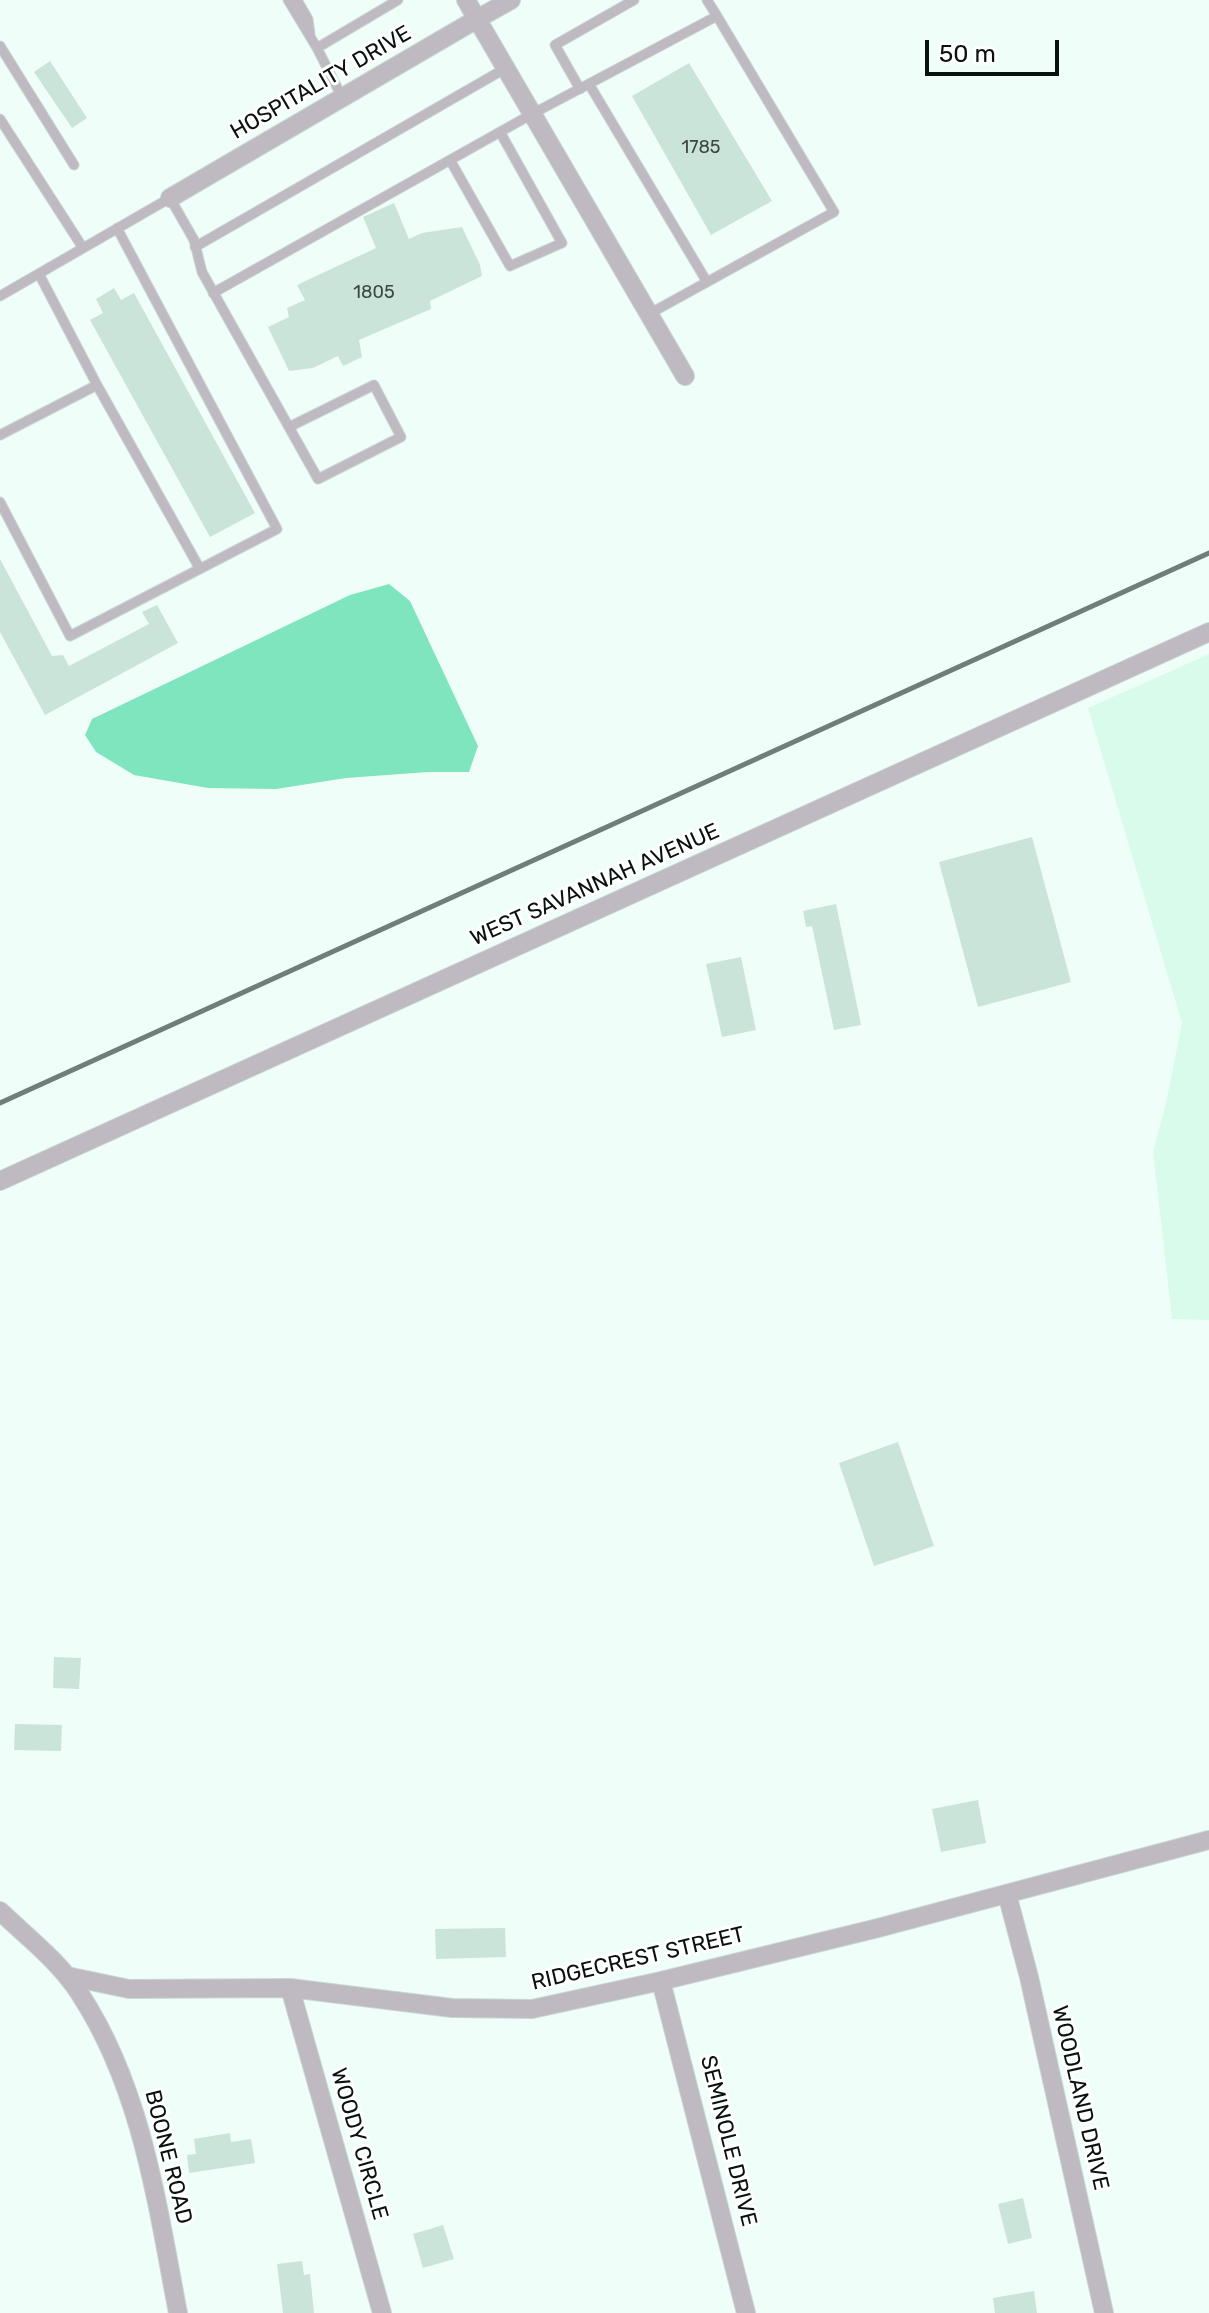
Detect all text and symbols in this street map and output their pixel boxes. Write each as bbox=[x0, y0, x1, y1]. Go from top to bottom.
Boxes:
street label: HOSPITALITY DRIVE bbox=[226, 20, 416, 146]
scale bar bbox=[929, 24, 1063, 74]
text: 50 m bbox=[939, 40, 996, 68]
house number: 1785 bbox=[681, 137, 721, 159]
house number: 1805 bbox=[353, 282, 395, 304]
street label: WEST SAVANNAH AVENUE bbox=[466, 818, 724, 952]
street label: RIDGECREST STREET bbox=[529, 1922, 747, 1996]
street label: WOODLAND DRIVE bbox=[1046, 2003, 1114, 2193]
street label: SEMINOLE DRIVE bbox=[694, 2053, 762, 2229]
street label: WOODY CIRCLE bbox=[325, 2065, 393, 2223]
street label: BOONE ROAD bbox=[139, 2087, 197, 2227]

